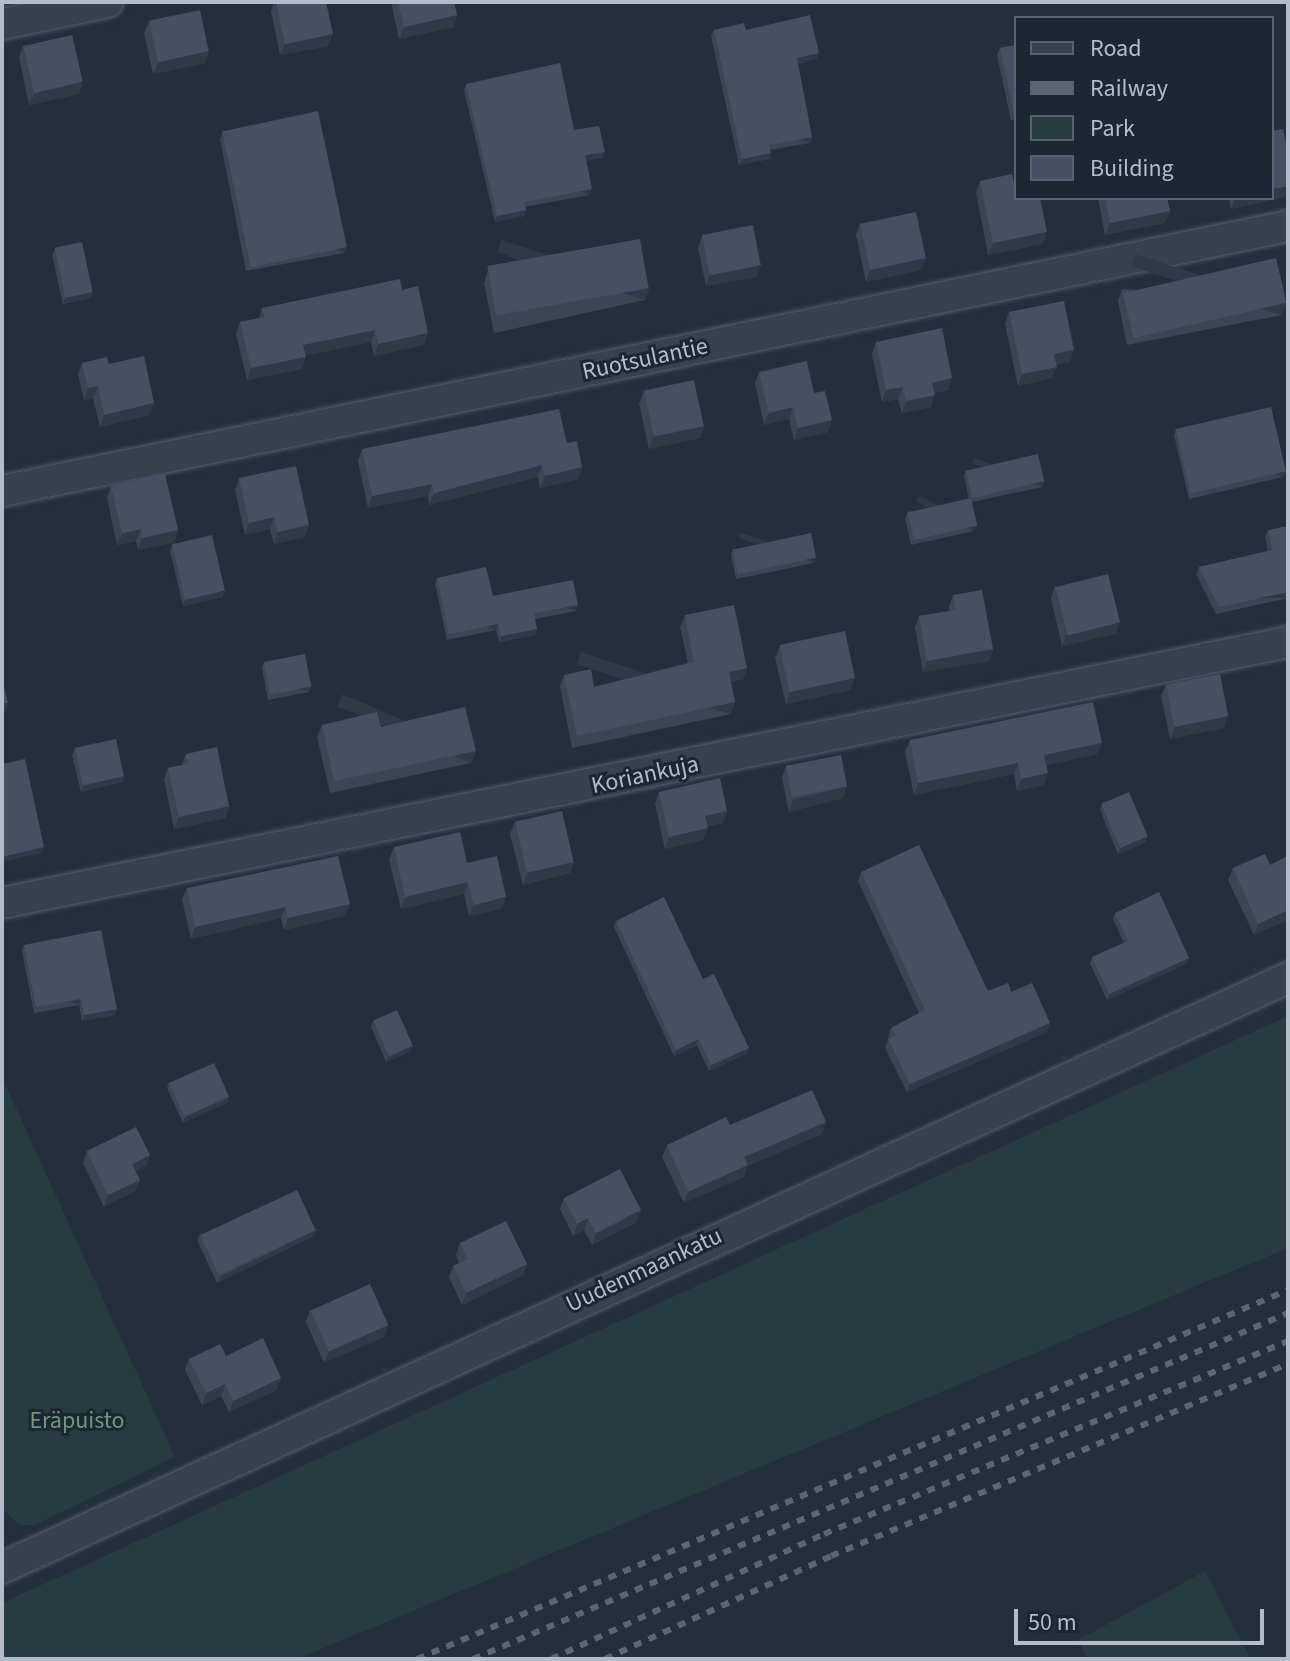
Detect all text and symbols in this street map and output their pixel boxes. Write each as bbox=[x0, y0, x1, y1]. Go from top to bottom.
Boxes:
legend bbox=[1014, 16, 1274, 200]
text: Road bbox=[1090, 31, 1142, 66]
text: Railway bbox=[1090, 71, 1168, 106]
text: Park bbox=[1090, 111, 1135, 146]
text: Building bbox=[1090, 151, 1174, 186]
street label: Ruotsulantie bbox=[580, 332, 710, 386]
street label: Koriankuja bbox=[589, 750, 701, 800]
street label: Uudenmaankatu bbox=[561, 1221, 727, 1319]
park label: Eräpuisto bbox=[29, 1407, 125, 1435]
scale bar bbox=[1018, 1593, 1268, 1643]
text: 50 m bbox=[1028, 1605, 1077, 1640]

